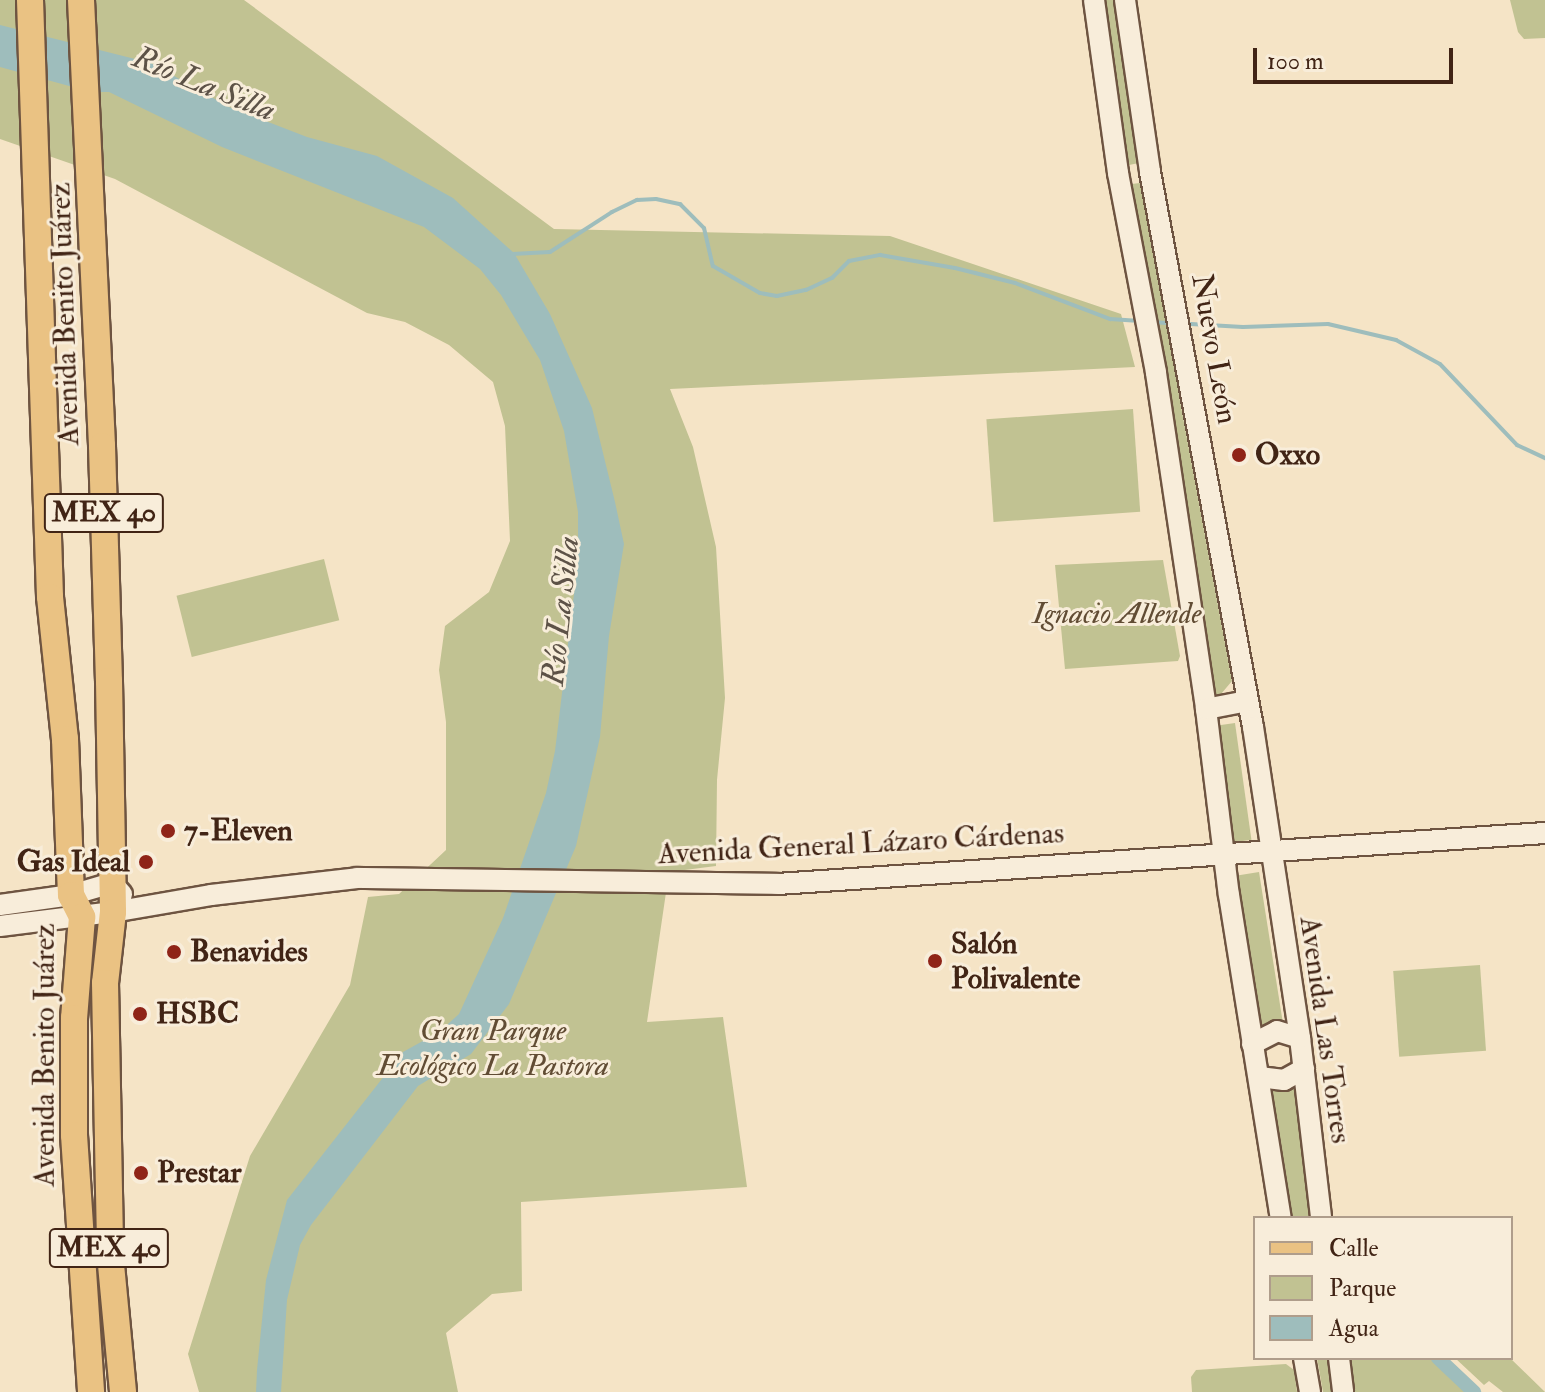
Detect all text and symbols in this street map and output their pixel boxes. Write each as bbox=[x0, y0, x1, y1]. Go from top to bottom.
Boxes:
scale bar bbox=[1257, 32, 1457, 82]
water label: Río La Silla bbox=[127, 38, 281, 130]
text: 100 m bbox=[1267, 46, 1324, 77]
street label: Avenida Benito Juárez bbox=[42, 182, 88, 446]
street label: Nuevo León bbox=[1183, 271, 1245, 427]
place label: Oxxo bbox=[1255, 437, 1320, 473]
marker: Oxxo bbox=[1230, 446, 1248, 464]
road number: MEX 40 bbox=[42, 489, 166, 537]
water label: Río La Silla bbox=[534, 534, 588, 688]
park label: Ignacio Allende bbox=[1032, 596, 1202, 632]
place label: 7-Eleven bbox=[184, 813, 293, 849]
street label: Avenida General Lázaro Cárdenas bbox=[657, 815, 1065, 873]
marker: 7-Eleven bbox=[159, 822, 177, 840]
place label: Gas Ideal bbox=[17, 844, 130, 880]
marker: Gas Ideal bbox=[137, 853, 155, 871]
street label: Avenida Las Torres bbox=[1291, 914, 1359, 1146]
street label: Avenida Benito Juárez bbox=[27, 923, 63, 1187]
place label: Salón Polivalente bbox=[951, 926, 1080, 996]
place label: Benavides bbox=[190, 934, 308, 970]
marker: Benavides bbox=[165, 943, 183, 961]
marker: Salón Polivalente bbox=[926, 952, 944, 970]
place label: HSBC bbox=[156, 996, 239, 1032]
marker: HSBC bbox=[131, 1005, 149, 1023]
park label: Gran Parque Ecológico La Pastora bbox=[377, 1013, 609, 1084]
place label: Prestar bbox=[157, 1155, 241, 1191]
marker: Prestar bbox=[132, 1164, 150, 1182]
legend bbox=[1253, 1216, 1513, 1360]
road number: MEX 40 bbox=[47, 1224, 171, 1272]
text: Calle bbox=[1329, 1233, 1379, 1264]
text: Parque bbox=[1329, 1273, 1396, 1304]
text: Agua bbox=[1329, 1313, 1379, 1344]

